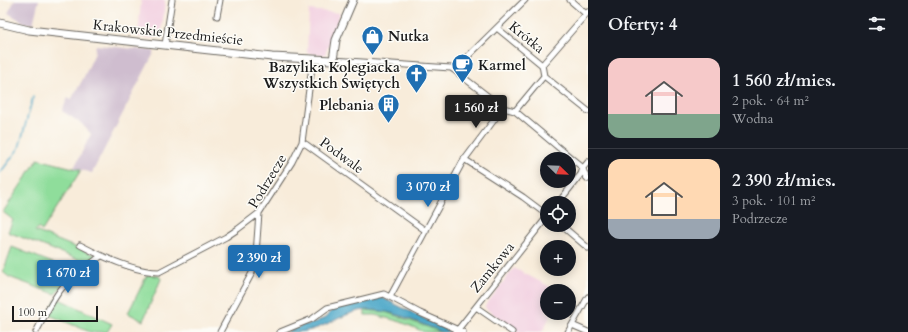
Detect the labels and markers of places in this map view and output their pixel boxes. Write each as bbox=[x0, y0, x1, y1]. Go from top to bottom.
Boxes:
shop icon: Nutka bbox=[360, 23, 386, 56]
place label: Nutka bbox=[388, 27, 429, 46]
cafe icon: Karmel bbox=[450, 52, 476, 85]
place label: Karmel bbox=[478, 56, 526, 75]
place label: Bazylika Kolegiacka Wszystkich Świętych bbox=[262, 58, 400, 93]
church icon: Bazylika Kolegiacka Wszystkich Świętych bbox=[403, 62, 429, 95]
building icon: Plebania bbox=[376, 92, 402, 125]
pin: 1 560 zł bbox=[435, 95, 517, 129]
place label: Plebania bbox=[319, 96, 374, 115]
pin: 3 070 zł bbox=[387, 174, 469, 208]
pin: 2 390 zł bbox=[218, 245, 300, 279]
pin: 1 670 zł bbox=[27, 260, 109, 294]

